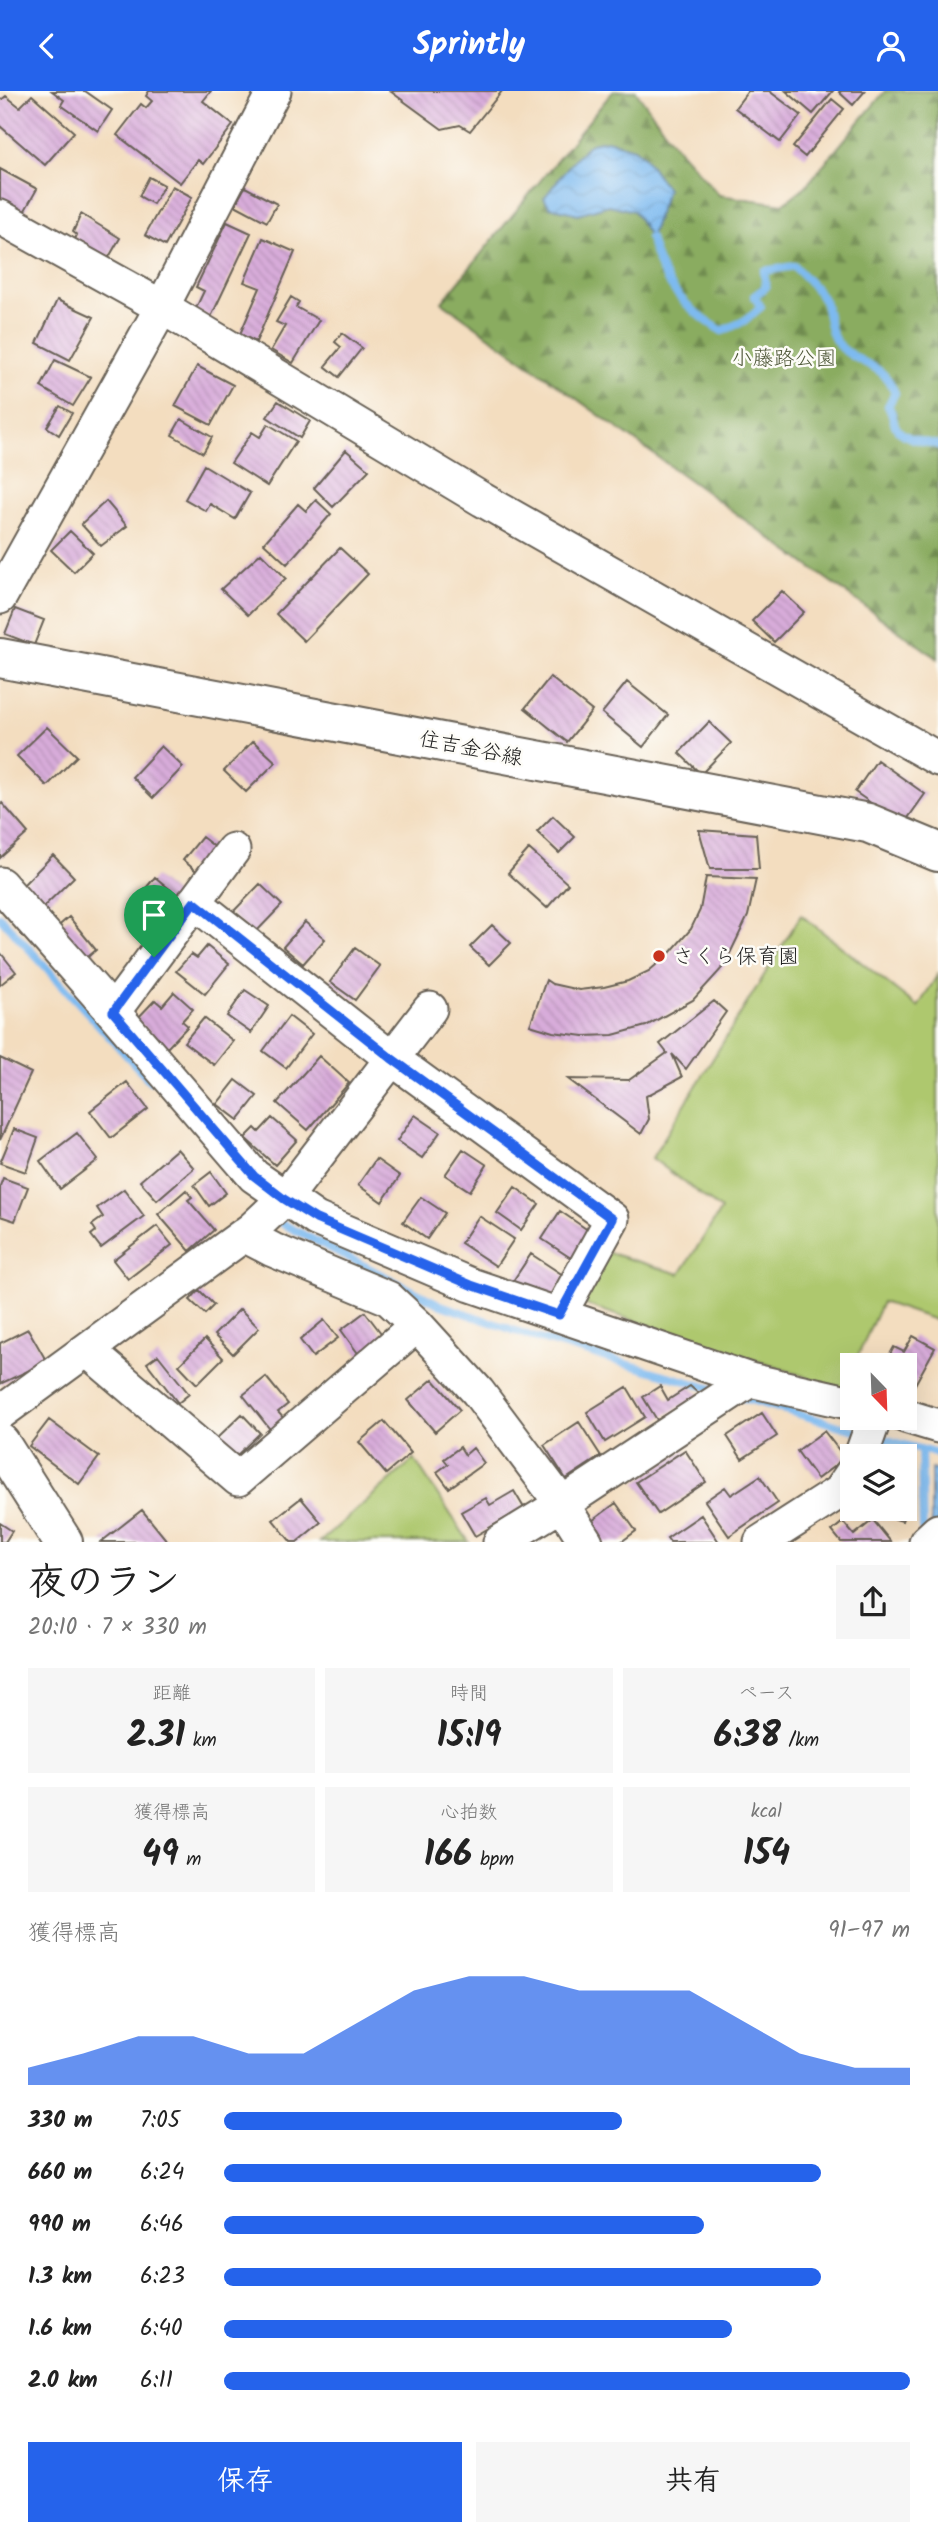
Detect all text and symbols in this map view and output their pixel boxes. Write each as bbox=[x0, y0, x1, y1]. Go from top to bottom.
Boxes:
text: Sprintly bbox=[413, 20, 525, 71]
icon: back bbox=[28, 27, 66, 65]
icon: person bbox=[872, 27, 910, 65]
park label: 小藤路公園 bbox=[732, 343, 837, 376]
street label: 住吉金谷線 bbox=[416, 723, 525, 776]
pin bbox=[124, 885, 184, 957]
icon: arrive bbox=[135, 896, 173, 934]
place label: さくら保育園 bbox=[673, 941, 799, 974]
marker: さくら保育園 bbox=[651, 948, 667, 964]
north arrow bbox=[840, 1353, 917, 1430]
map controls bbox=[840, 1353, 917, 1521]
button: layers bbox=[840, 1444, 917, 1521]
text: 夜のラン bbox=[28, 1554, 180, 1614]
button: share bbox=[836, 1565, 910, 1639]
text: 20:10 · 7 × 330 m bbox=[28, 1610, 207, 1646]
text: 距離 bbox=[153, 1679, 191, 1709]
text: 時間 bbox=[450, 1679, 488, 1709]
text: ペース bbox=[738, 1679, 794, 1709]
text: 2.31 bbox=[127, 1709, 185, 1765]
text: 15:19 bbox=[436, 1709, 502, 1765]
text: 6:38 bbox=[713, 1709, 781, 1765]
text: km bbox=[185, 1726, 217, 1756]
text: /km bbox=[781, 1726, 819, 1756]
text: kcal bbox=[751, 1797, 782, 1827]
text: 獲得標高 bbox=[134, 1798, 210, 1828]
text: 心拍数 bbox=[440, 1798, 498, 1828]
text: 154 bbox=[743, 1827, 790, 1883]
text: 49 bbox=[142, 1828, 179, 1884]
text: 166 bbox=[424, 1828, 472, 1884]
text: m bbox=[179, 1845, 201, 1875]
text: bpm bbox=[472, 1845, 514, 1875]
text: 91–97 m bbox=[828, 1913, 910, 1949]
text: 獲得標高 bbox=[28, 1916, 120, 1952]
text: 330 m bbox=[28, 2103, 93, 2139]
text: 7:05 bbox=[140, 2103, 180, 2139]
text: 660 m bbox=[28, 2155, 92, 2191]
text: 6:24 bbox=[140, 2155, 184, 2191]
text: 990 m bbox=[28, 2207, 91, 2243]
text: 6:46 bbox=[140, 2207, 184, 2243]
text: 1.3 km bbox=[28, 2259, 92, 2295]
text: 6:23 bbox=[140, 2259, 185, 2295]
text: 1.6 km bbox=[28, 2311, 92, 2347]
text: 6:40 bbox=[140, 2311, 183, 2347]
text: 2.0 km bbox=[28, 2363, 98, 2399]
text: 6:11 bbox=[140, 2363, 173, 2399]
button: 保存 bbox=[28, 2442, 462, 2522]
button: 共有 bbox=[476, 2442, 910, 2522]

